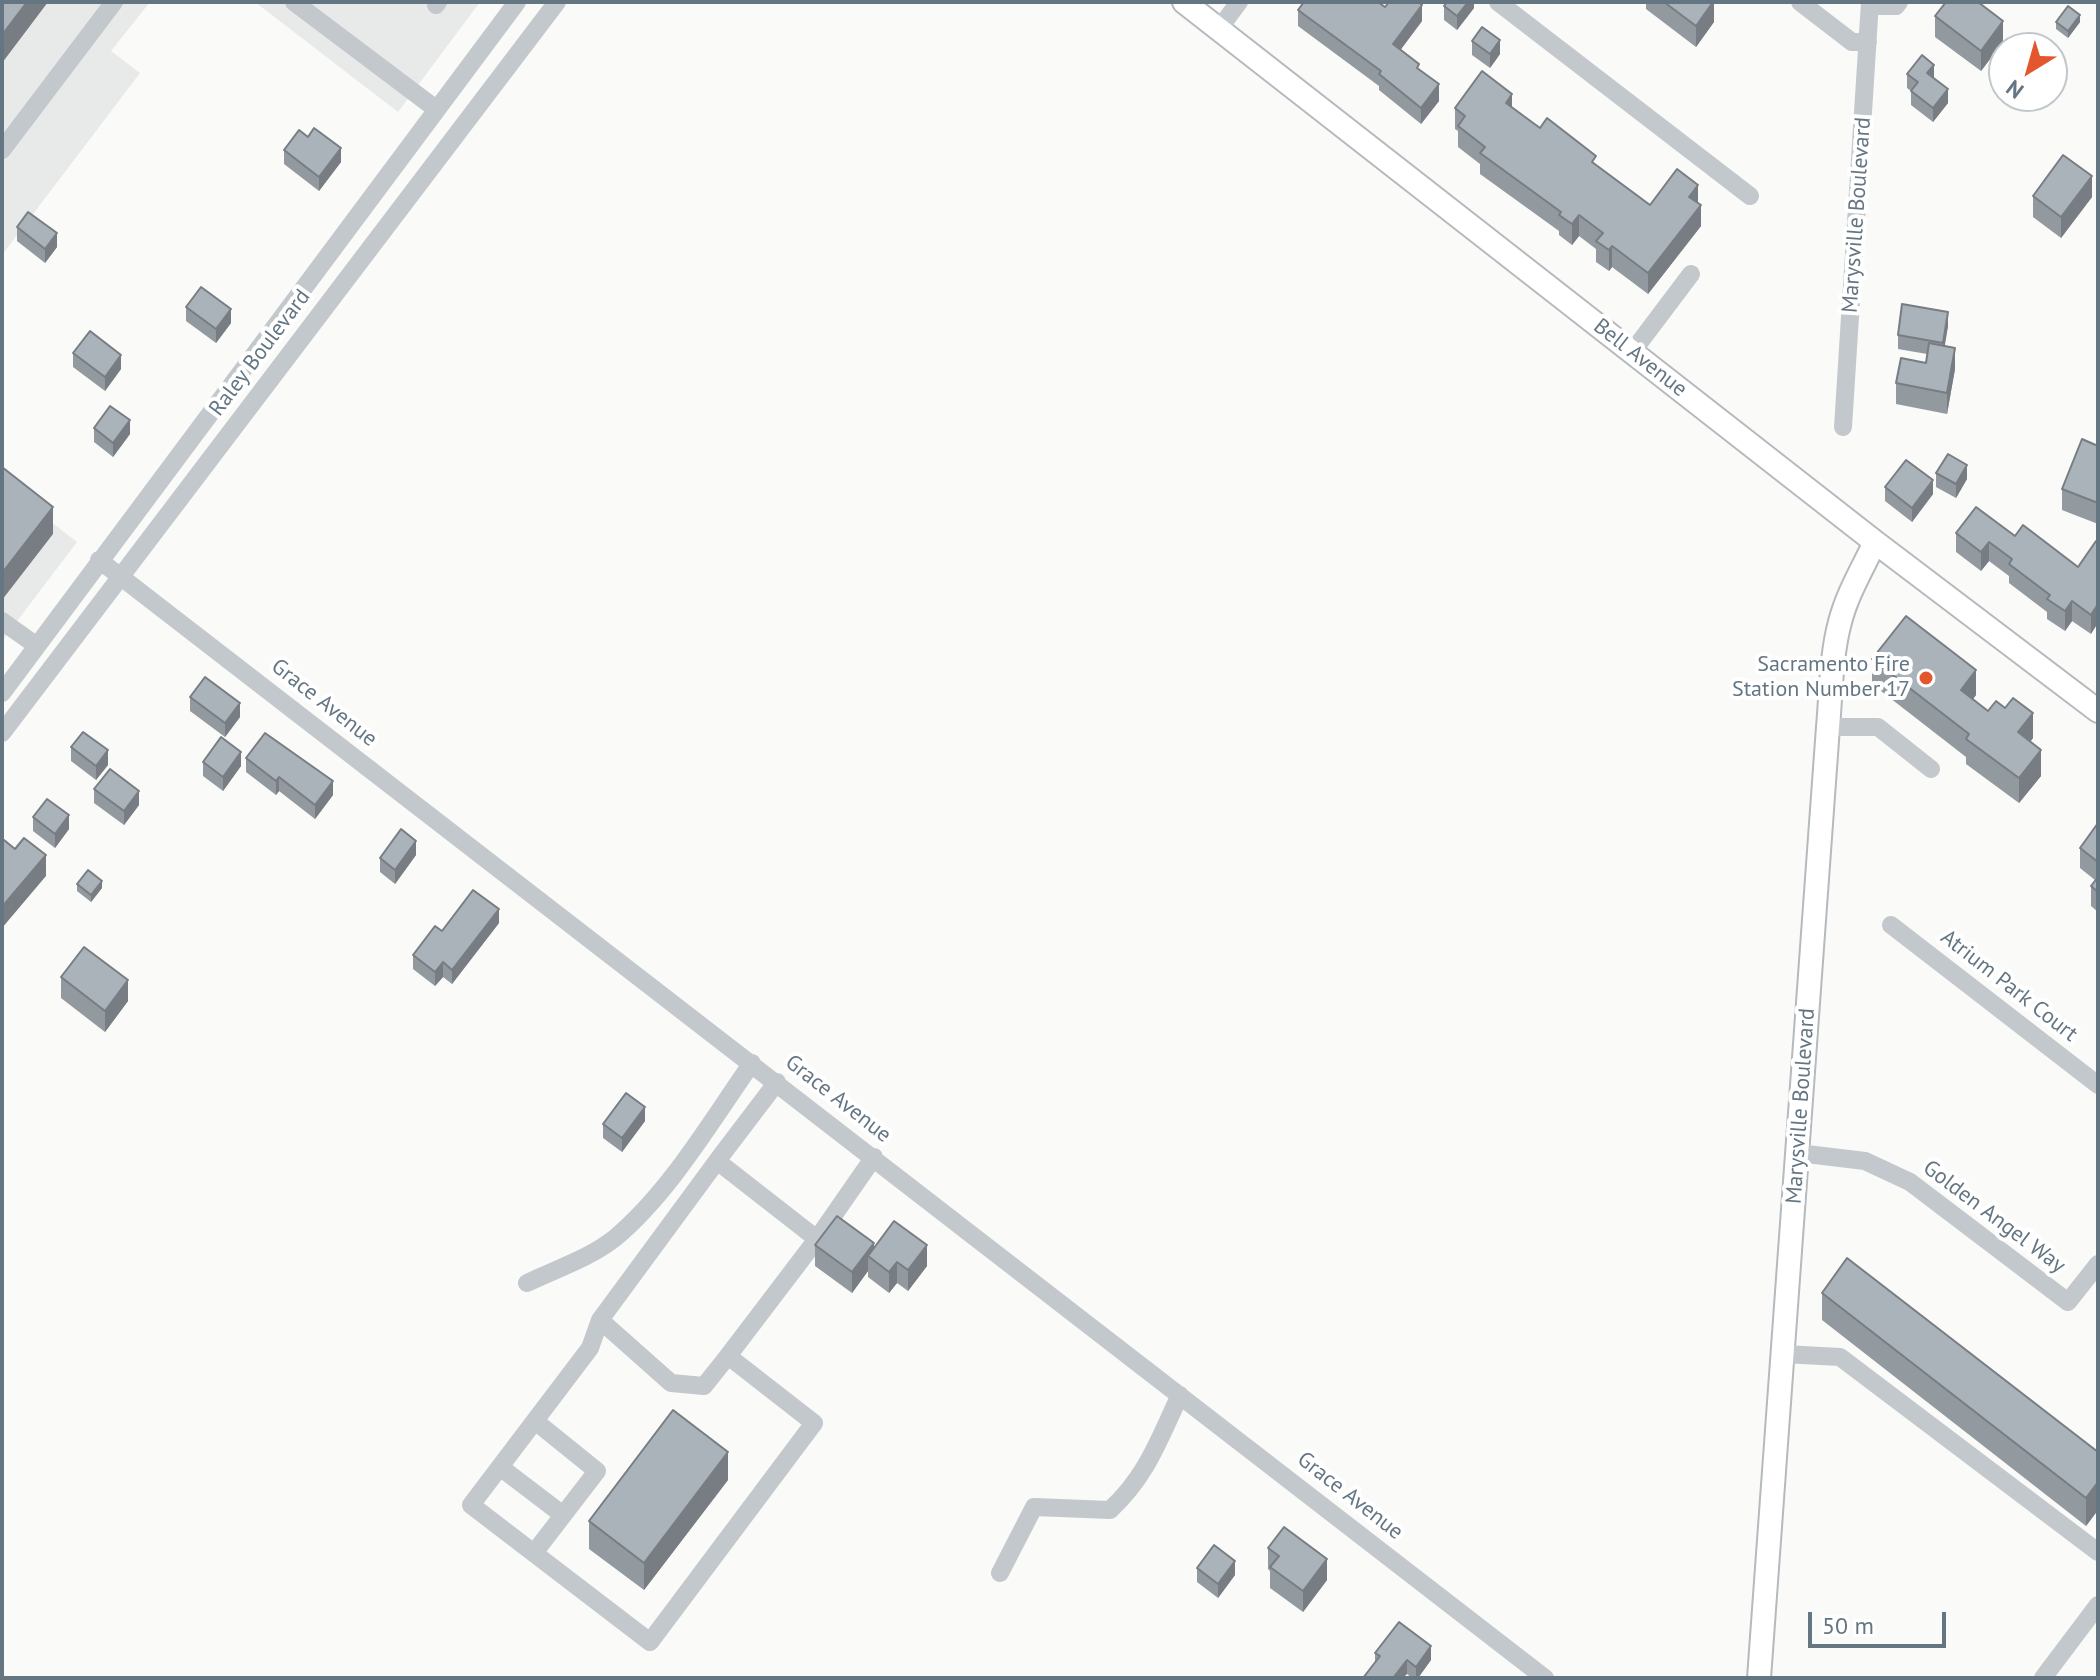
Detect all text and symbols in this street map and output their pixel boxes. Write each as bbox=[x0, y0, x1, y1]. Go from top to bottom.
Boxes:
north arrow bbox=[1988, 32, 2068, 112]
text: N bbox=[2001, 74, 2029, 105]
street label: Marysville Boulevard bbox=[1837, 116, 1877, 314]
street label: Raley Boulevard bbox=[204, 285, 316, 421]
street label: Bell Avenue bbox=[1588, 313, 1692, 403]
place label: Sacramento Fire Station Number 17 bbox=[1732, 652, 1910, 704]
street label: Grace Avenue bbox=[266, 653, 382, 753]
marker: Sacramento Fire Station Number 17 bbox=[1917, 669, 1935, 687]
street label: Atrium Park Court bbox=[1935, 924, 2083, 1048]
street label: Marysville Boulevard bbox=[1781, 1007, 1821, 1205]
street label: Grace Avenue bbox=[780, 1049, 896, 1149]
street label: Golden Angel Way bbox=[1918, 1155, 2070, 1279]
street label: Grace Avenue bbox=[1292, 1446, 1408, 1546]
scale bar bbox=[1812, 1596, 1950, 1646]
text: 50 m bbox=[1822, 1610, 1874, 1641]

